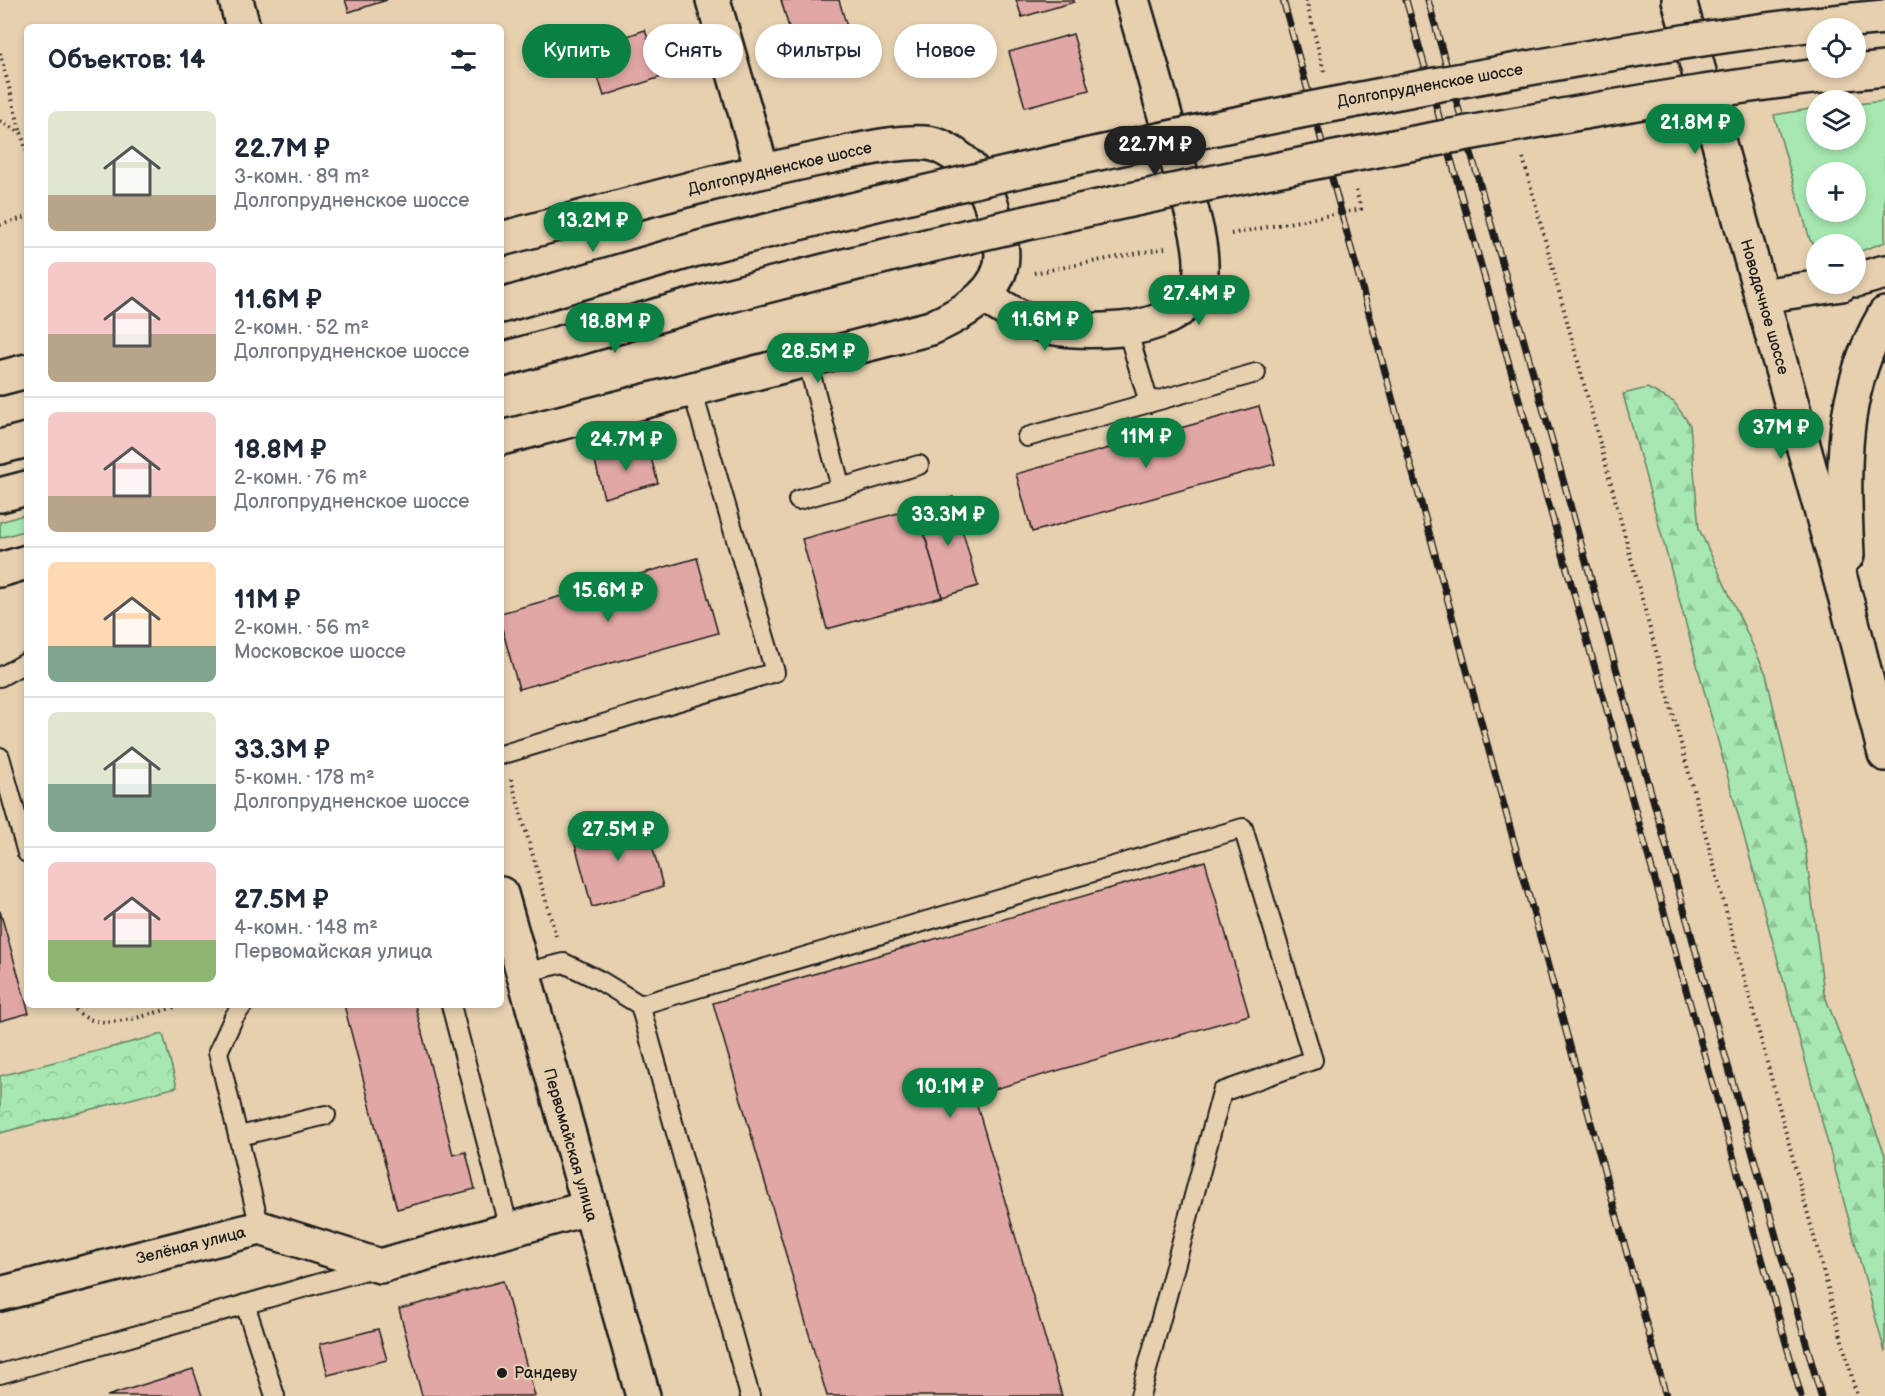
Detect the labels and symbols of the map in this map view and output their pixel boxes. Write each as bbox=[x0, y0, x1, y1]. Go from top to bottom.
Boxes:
street label: Долгопрудненское шоссе bbox=[1336, 60, 1524, 112]
pin: 21.8M ₽ bbox=[1640, 104, 1750, 155]
pin: 22.7M ₽ bbox=[1100, 126, 1210, 177]
street label: Долгопрудненское шоссе bbox=[686, 139, 874, 199]
pin: 13.2M ₽ bbox=[538, 202, 648, 253]
street label: Новодачное шоссе bbox=[1736, 237, 1792, 377]
pin: 27.4M ₽ bbox=[1144, 275, 1254, 326]
pin: 11.6M ₽ bbox=[990, 301, 1100, 352]
pin: 18.8M ₽ bbox=[560, 303, 670, 354]
pin: 28.5M ₽ bbox=[763, 333, 873, 384]
pin: 37M ₽ bbox=[1739, 409, 1823, 460]
pin: 11M ₽ bbox=[1104, 418, 1188, 469]
pin: 24.7M ₽ bbox=[571, 421, 681, 472]
pin: 33.3M ₽ bbox=[893, 496, 1003, 547]
pin: 15.6M ₽ bbox=[553, 572, 663, 623]
pin: 27.5M ₽ bbox=[563, 811, 673, 862]
street label: Первомайская улица bbox=[539, 1066, 601, 1224]
pin: 10.1M ₽ bbox=[895, 1068, 1005, 1119]
street label: Зелёная улица bbox=[134, 1223, 248, 1269]
place label: Рандеву bbox=[514, 1364, 578, 1383]
marker: Рандеву bbox=[495, 1366, 509, 1380]

